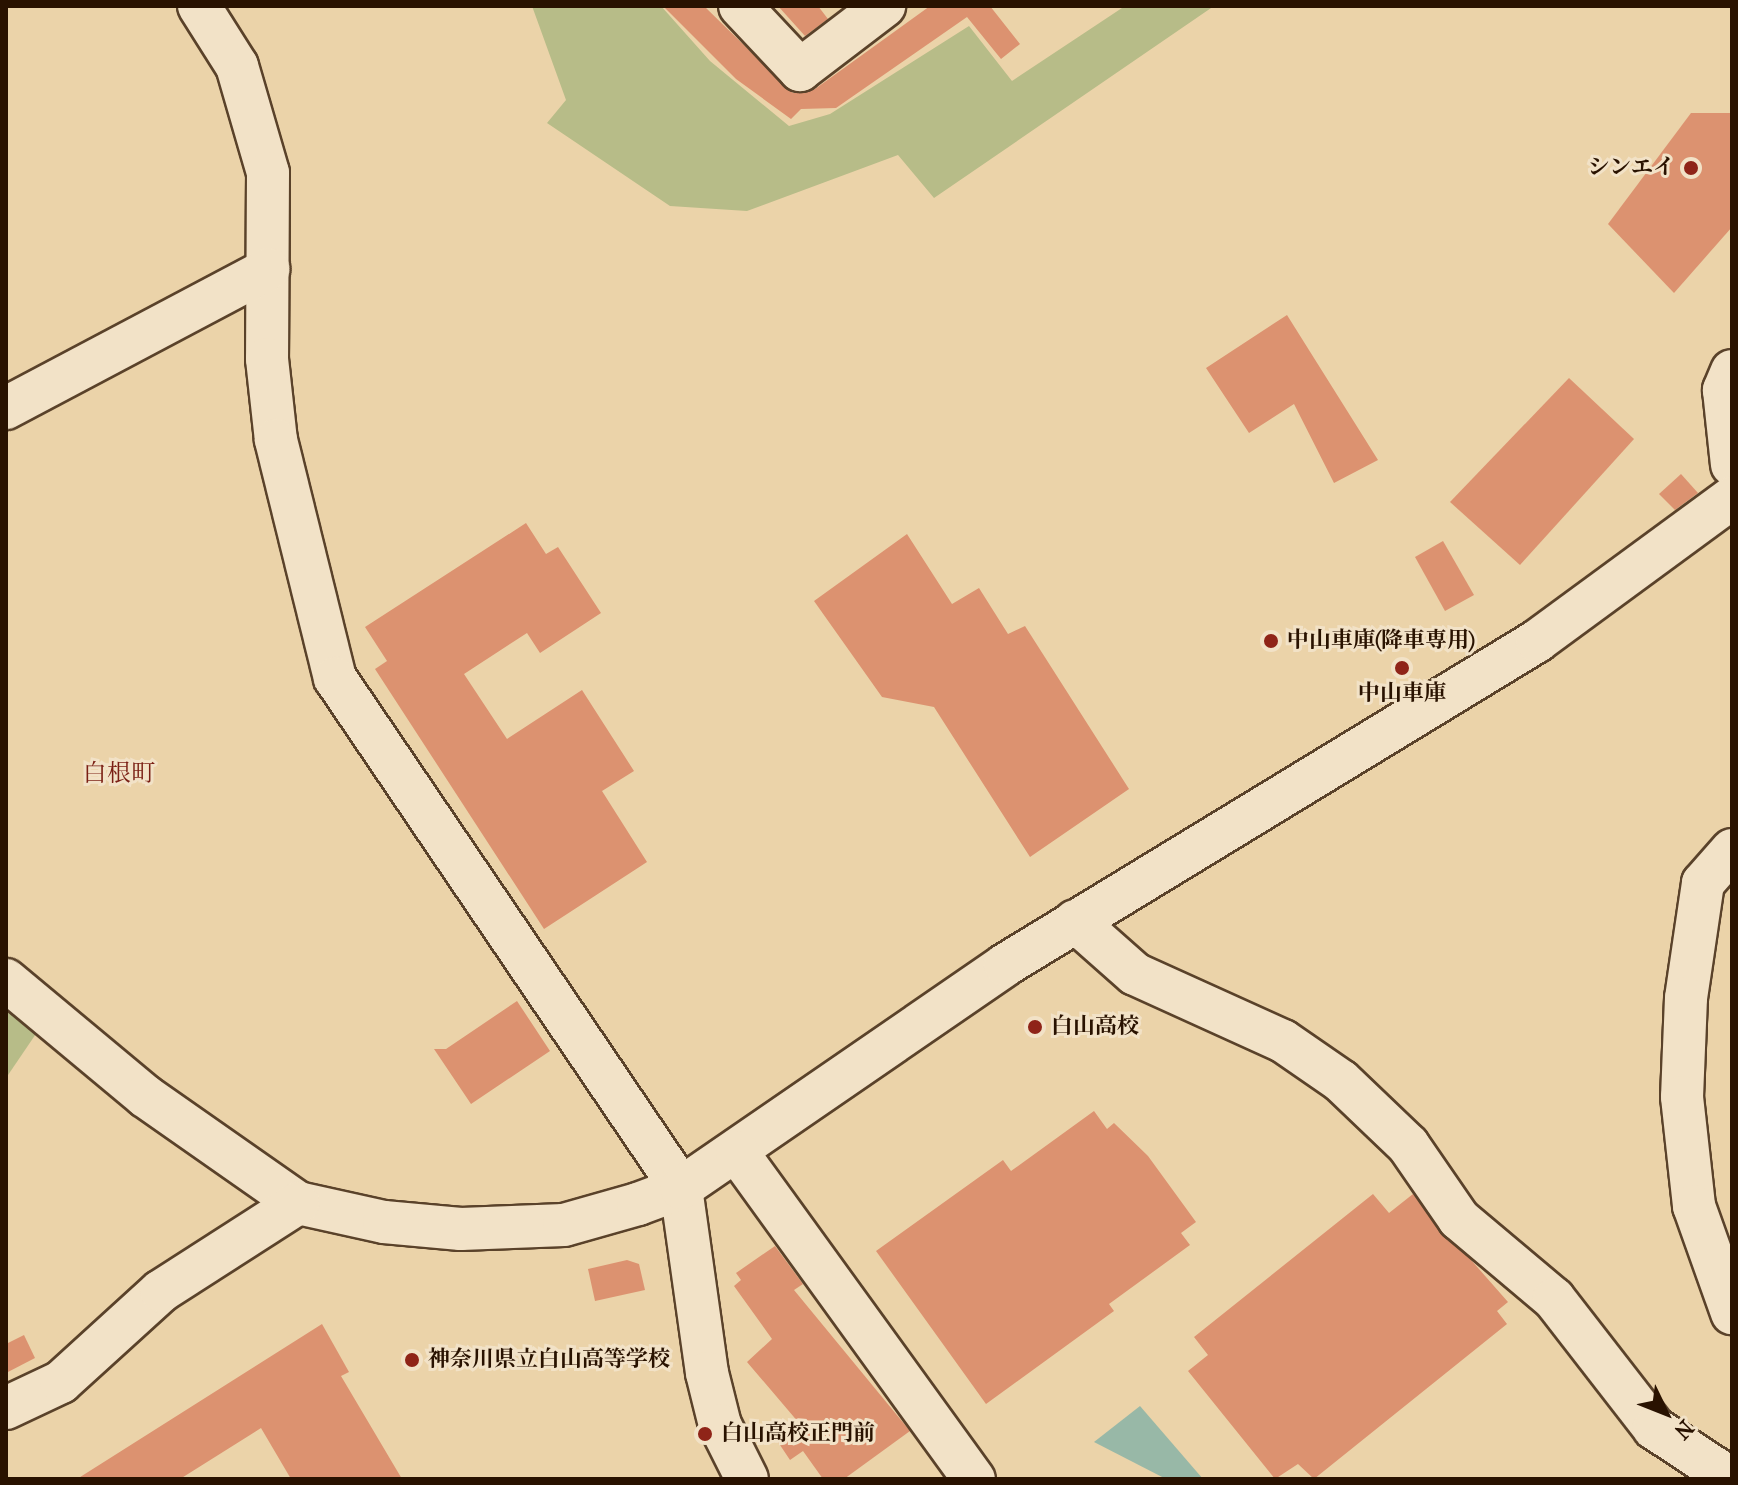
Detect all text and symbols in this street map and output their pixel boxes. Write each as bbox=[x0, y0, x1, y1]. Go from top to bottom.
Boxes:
place label: シンエイ bbox=[1587, 155, 1675, 181]
marker: シンエイ bbox=[1682, 159, 1700, 177]
place label: 中山車庫(降車専用) bbox=[1287, 628, 1475, 654]
marker: 中山車庫(降車専用) bbox=[1262, 632, 1280, 650]
marker: 中山車庫 bbox=[1393, 659, 1411, 677]
place label: 中山車庫 bbox=[1358, 681, 1446, 707]
district label: 白根町 bbox=[83, 760, 155, 788]
place label: 白山高校 bbox=[1051, 1014, 1139, 1040]
marker: 白山高校 bbox=[1026, 1018, 1044, 1036]
place label: 神奈川県立白山高等学校 bbox=[428, 1347, 670, 1373]
marker: 神奈川県立白山高等学校 bbox=[403, 1351, 421, 1369]
north arrow bbox=[1626, 1373, 1706, 1453]
text: N bbox=[1668, 1414, 1699, 1444]
place label: 白山高校正門前 bbox=[721, 1421, 875, 1447]
marker: 白山高校正門前 bbox=[696, 1425, 714, 1443]

